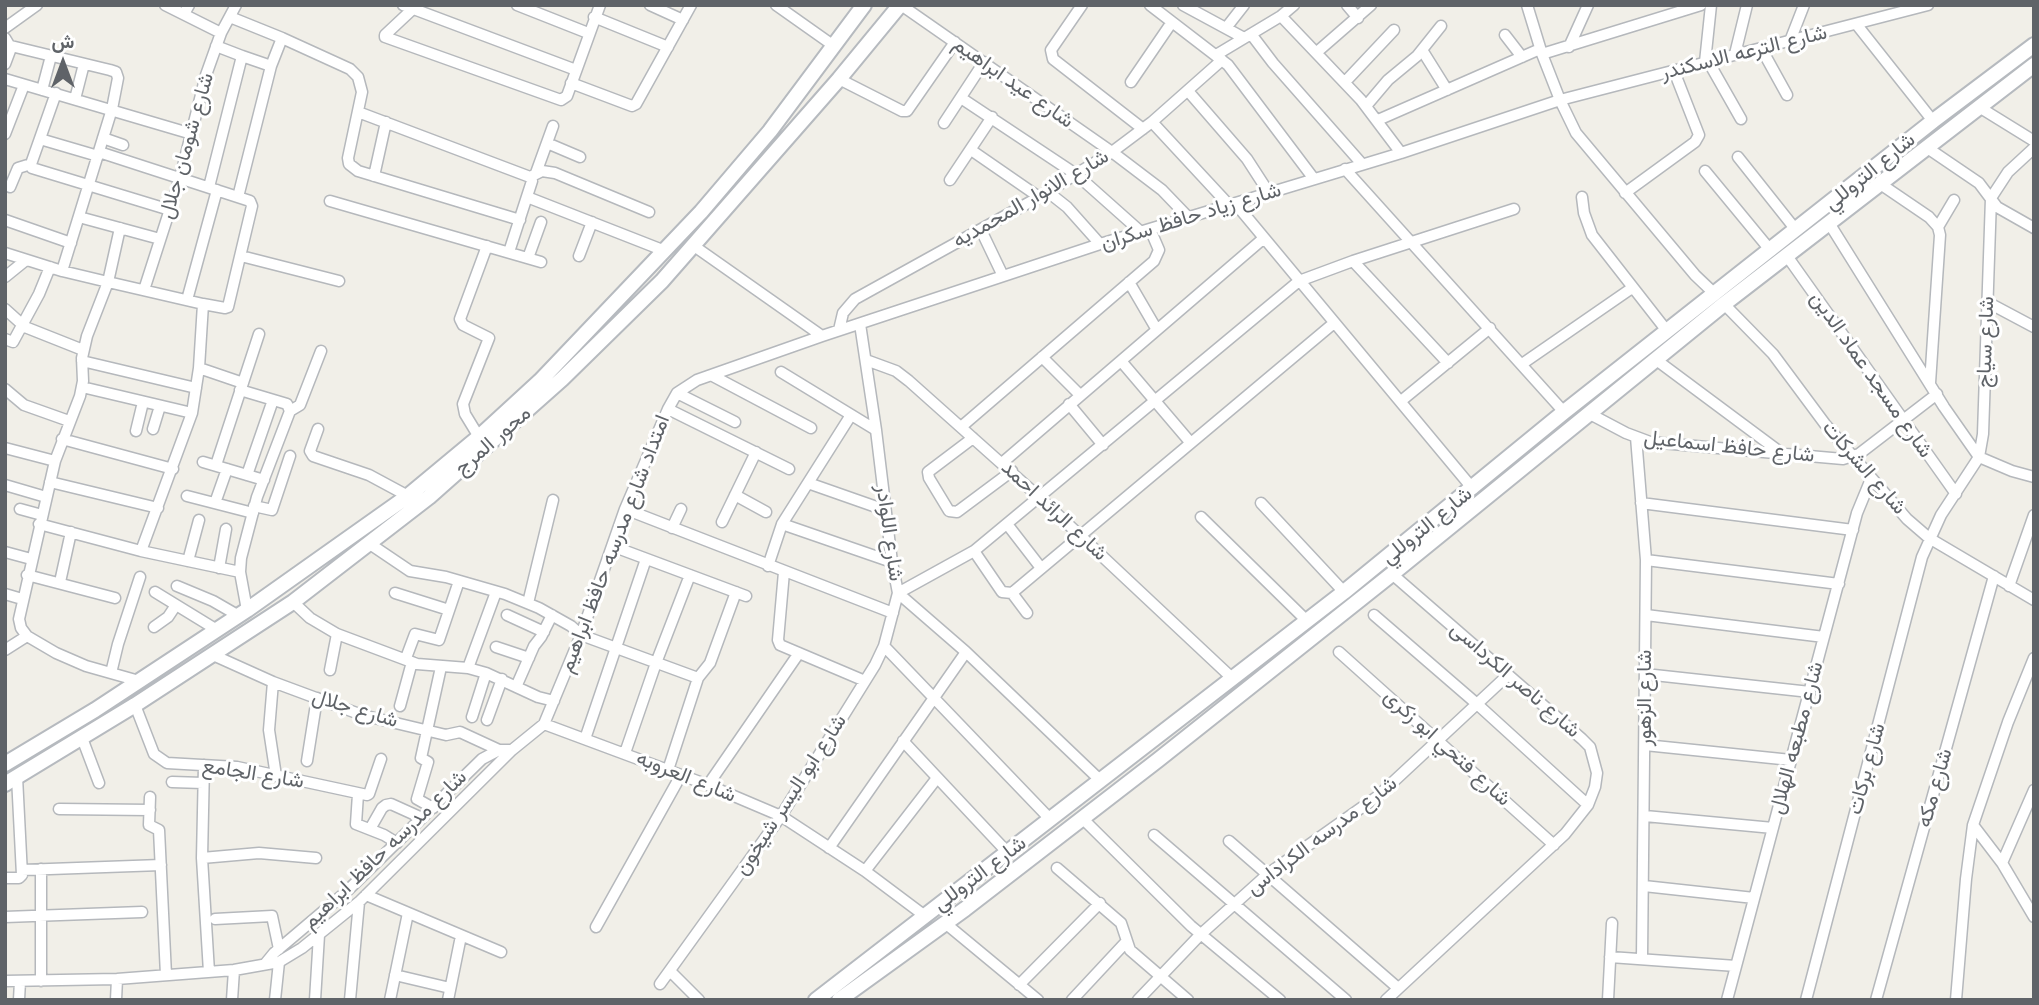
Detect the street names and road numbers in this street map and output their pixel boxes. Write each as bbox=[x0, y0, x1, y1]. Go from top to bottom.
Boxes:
street label: شارع الترعه الاسكندر bbox=[1658, 20, 1830, 86]
street label: شارع عيد ابراهيم bbox=[948, 32, 1078, 134]
street label: شارع شومان جلال bbox=[154, 70, 220, 222]
street label: شارع التروللي bbox=[1819, 128, 1921, 216]
street label: شارع الانوار المحمديه bbox=[948, 144, 1114, 254]
street label: شارع زياد حافظ سكران bbox=[1098, 178, 1284, 256]
street label: شارع مسجد عماد الدين bbox=[1804, 287, 1938, 463]
street label: شارع سياج bbox=[1972, 296, 2000, 388]
street label: محور المرج bbox=[450, 401, 536, 481]
street label: امتداد شارع مدرسه حافظ ابراهيم bbox=[554, 412, 676, 676]
street label: شارع الشركات bbox=[1816, 416, 1912, 520]
street label: شارع حافظ اسماعيل bbox=[1642, 426, 1816, 468]
street label: شارع الرائد احمد bbox=[996, 455, 1112, 567]
street label: شارع التروللي bbox=[1376, 482, 1478, 570]
street label: شارع اللوادر bbox=[870, 483, 908, 583]
street label: شارع ناصر الكرداسى bbox=[1445, 617, 1585, 743]
street label: شارع الزهور bbox=[1632, 650, 1658, 746]
street label: شارع مطبعه الهلال bbox=[1765, 659, 1829, 817]
street label: شارع جلال bbox=[309, 684, 401, 734]
street label: شارع فتحي ابو زكرى bbox=[1378, 684, 1516, 812]
street label: شارع ابو اليسر شيخون bbox=[730, 710, 852, 880]
street label: شارع بركات bbox=[1843, 721, 1891, 817]
street label: شارع العروبه bbox=[632, 746, 740, 808]
street label: شارع مكه bbox=[1912, 746, 1958, 830]
street label: شارع الجامع bbox=[200, 754, 306, 794]
street label: شارع مدرسه حافظ ابراهيم bbox=[298, 765, 472, 935]
street label: شارع مدرسه الكراداس bbox=[1242, 771, 1402, 901]
street label: شارع التروللي bbox=[928, 831, 1032, 917]

